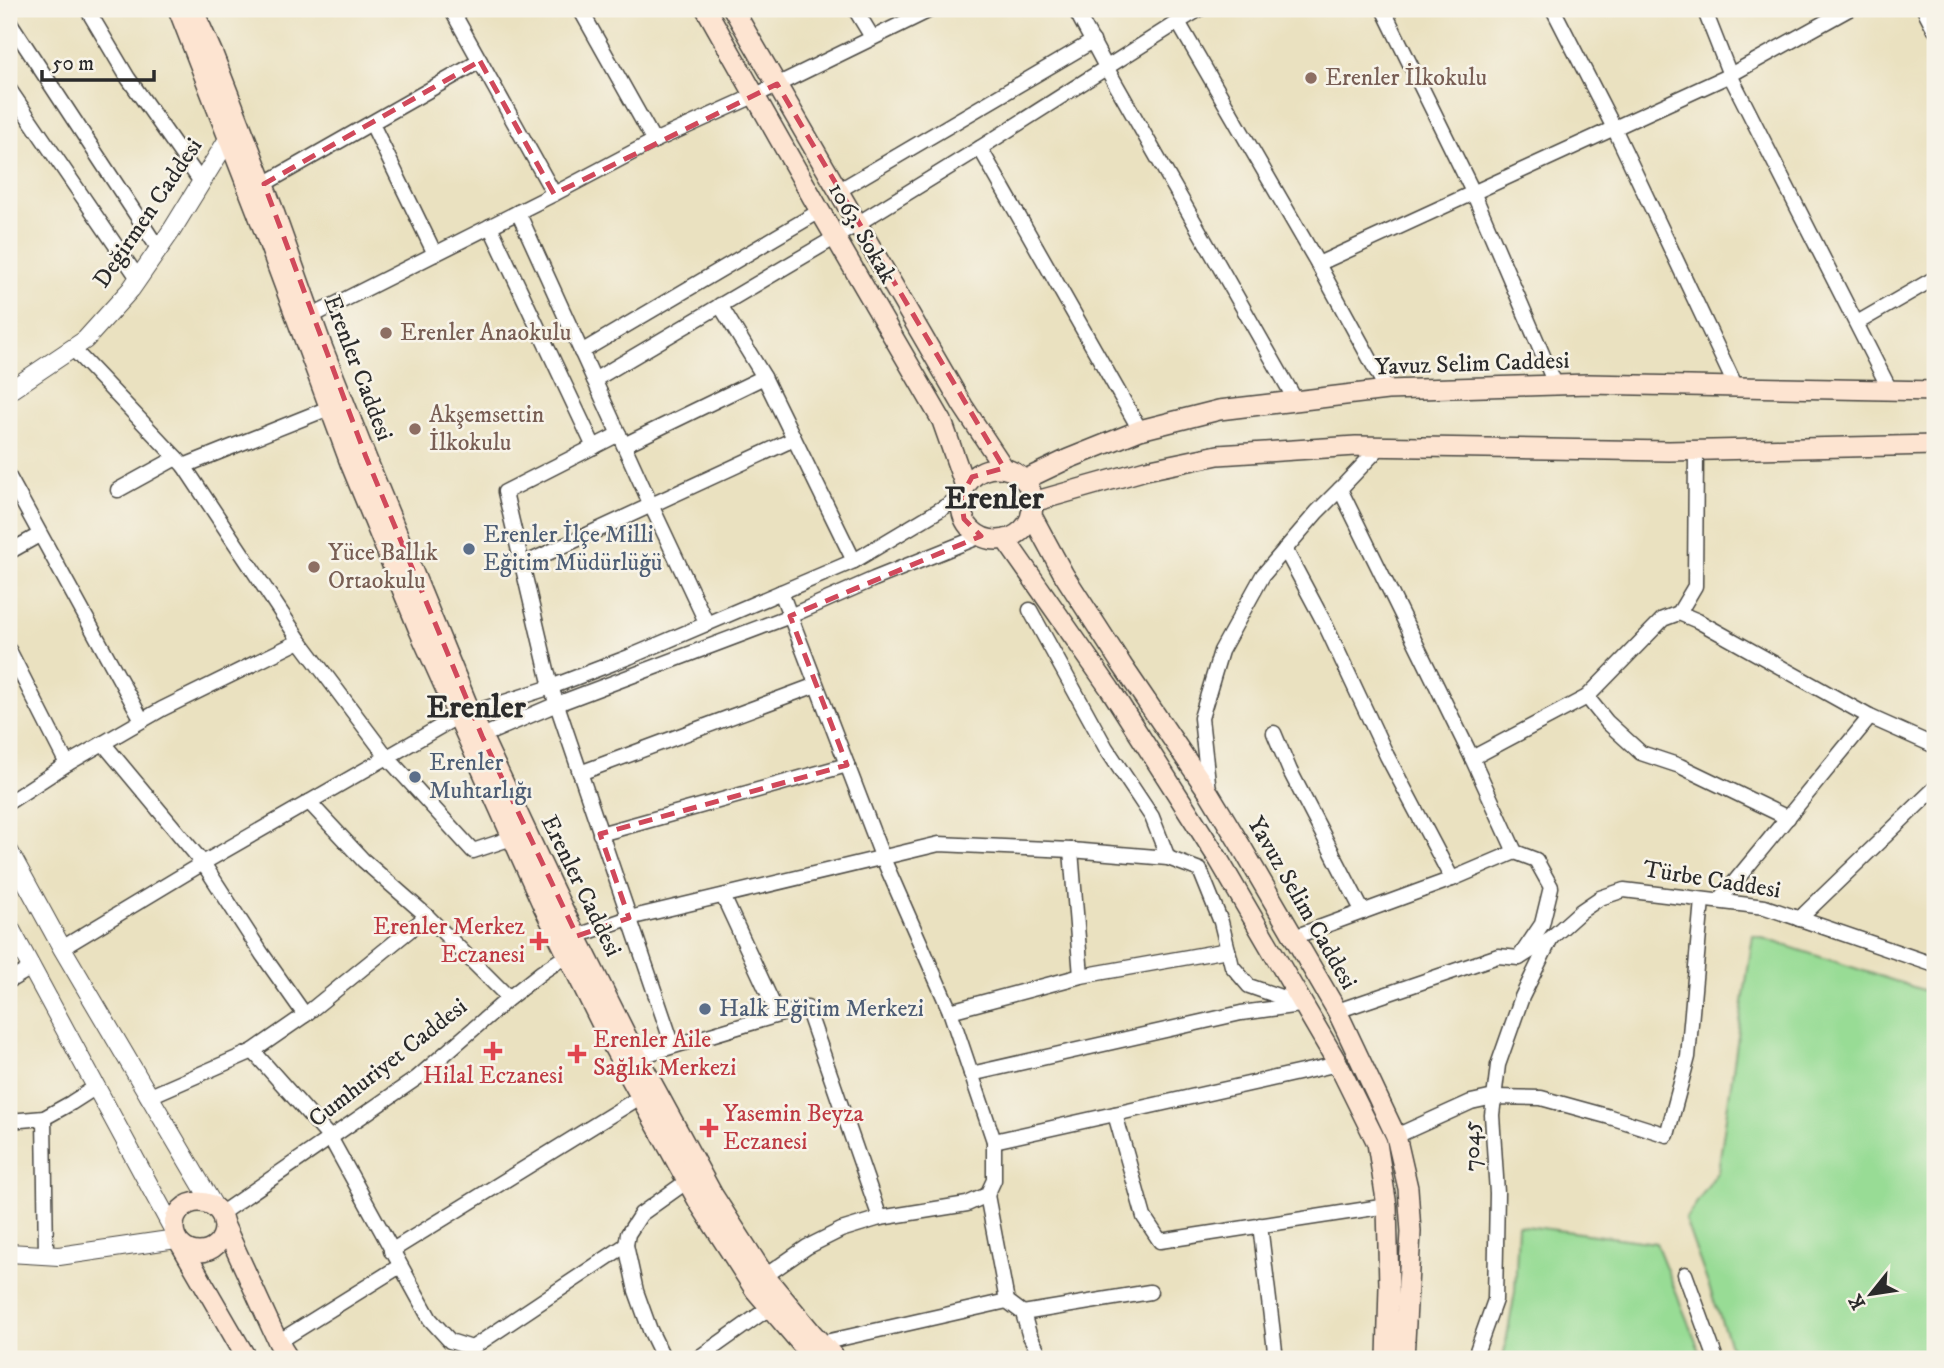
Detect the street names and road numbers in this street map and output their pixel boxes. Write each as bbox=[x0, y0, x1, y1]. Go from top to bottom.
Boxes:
street label: Değirmen Caddesi bbox=[87, 132, 209, 294]
street label: 1063. Sokak bbox=[821, 177, 903, 289]
street label: Erenler Caddesi bbox=[316, 291, 400, 445]
street label: Yavuz Selim Caddesi bbox=[1374, 346, 1570, 382]
street label: Erenler Caddesi bbox=[534, 810, 628, 962]
street label: Yavuz Selim Caddesi bbox=[1240, 811, 1364, 995]
street label: Türbe Caddesi bbox=[1641, 854, 1783, 906]
street label: Cumhuriyet Caddesi bbox=[303, 992, 473, 1134]
street label: 7045 bbox=[1456, 1120, 1488, 1172]

